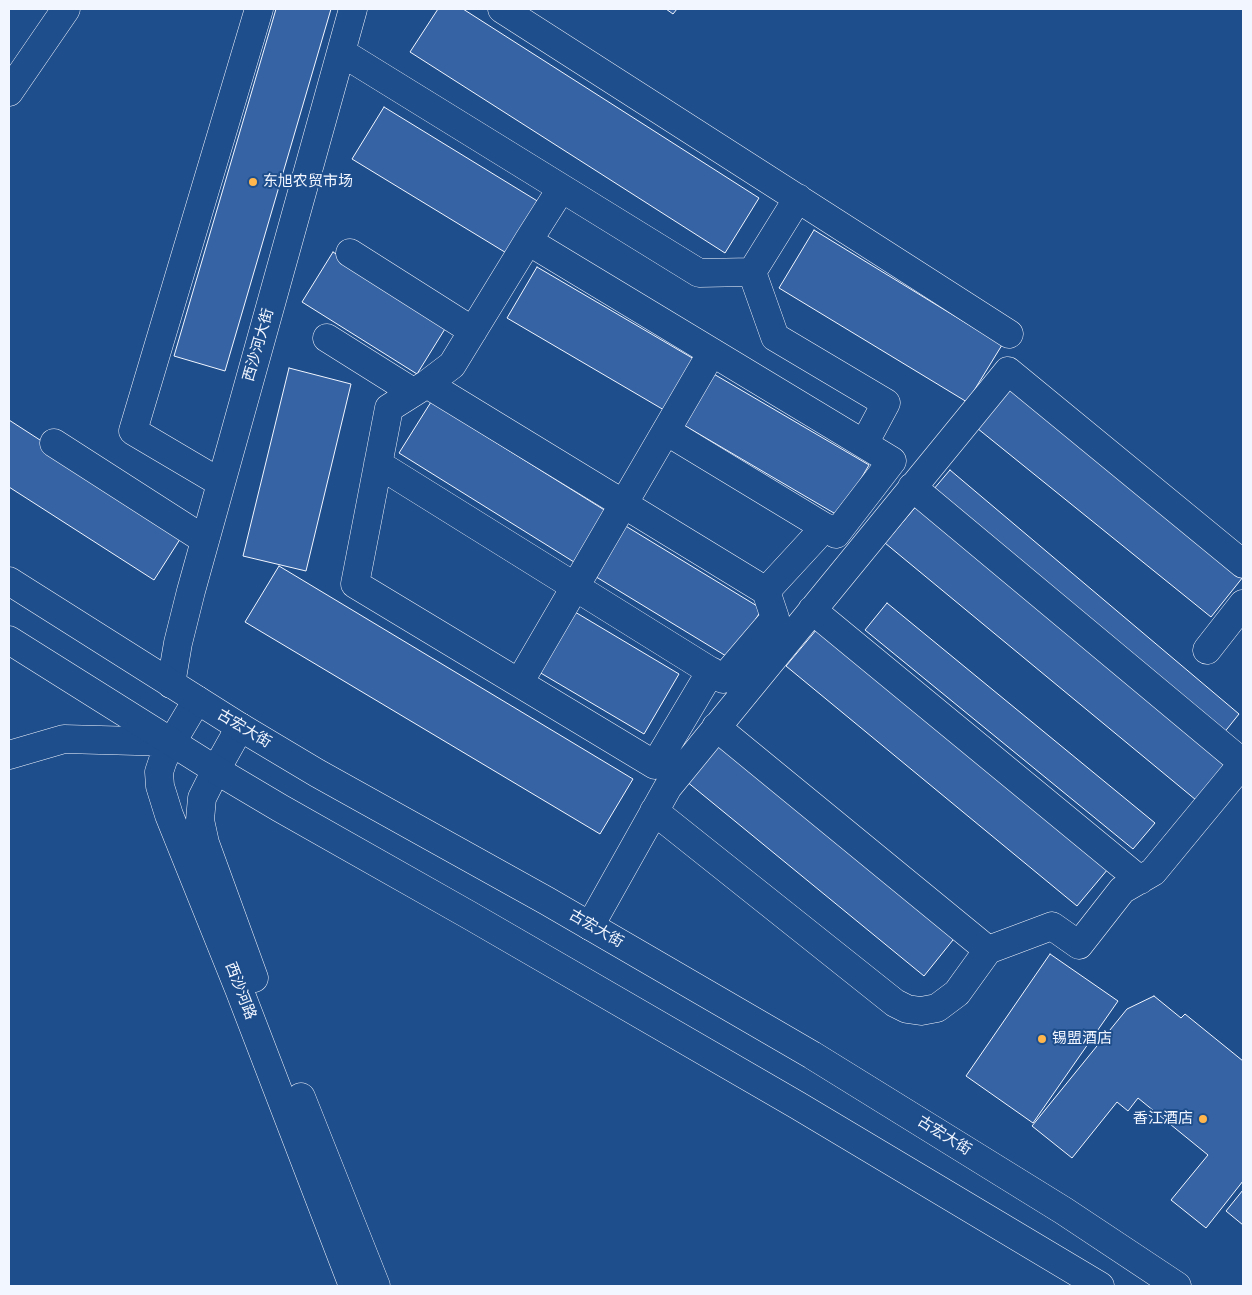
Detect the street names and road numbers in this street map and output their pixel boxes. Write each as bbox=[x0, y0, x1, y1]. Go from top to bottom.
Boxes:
street label: 西沙河大街 bbox=[240, 306, 278, 384]
street label: 古宏大街 bbox=[214, 706, 274, 752]
street label: 古宏大街 bbox=[566, 906, 626, 952]
street label: 西沙河路 bbox=[221, 960, 259, 1022]
street label: 古宏大街 bbox=[914, 1112, 974, 1160]

